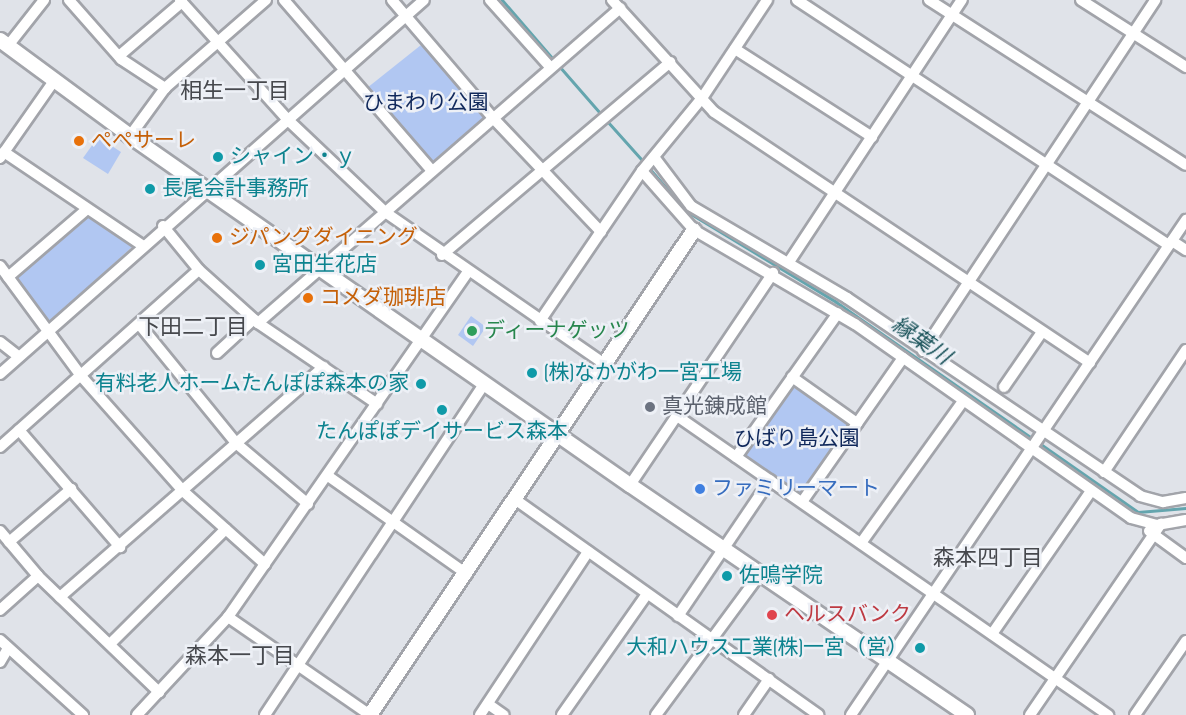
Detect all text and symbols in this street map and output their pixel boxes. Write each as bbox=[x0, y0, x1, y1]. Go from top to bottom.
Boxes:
district label: 相生一丁目 bbox=[180, 79, 290, 105]
park label: ひまわり公園 bbox=[363, 90, 489, 116]
place label: ぺぺサーレ bbox=[91, 128, 196, 154]
marker: ぺぺサーレ bbox=[72, 134, 86, 148]
place label: シャイン・ｙ bbox=[230, 144, 356, 170]
marker: シャイン・ｙ bbox=[211, 150, 225, 164]
place label: 長尾会計事務所 bbox=[162, 176, 309, 202]
marker: 長尾会計事務所 bbox=[143, 182, 157, 196]
place label: ジパングダイニング bbox=[229, 225, 418, 251]
marker: ジパングダイニング bbox=[210, 231, 224, 245]
place label: 宮田生花店 bbox=[272, 252, 377, 278]
marker: 宮田生花店 bbox=[253, 258, 267, 272]
place label: コメダ珈琲店 bbox=[320, 285, 446, 311]
marker: コメダ珈琲店 bbox=[301, 291, 315, 305]
water label: 縁葉川 bbox=[886, 311, 956, 371]
district label: 下田二丁目 bbox=[138, 315, 248, 341]
place label: ディーナゲッツ bbox=[484, 318, 631, 344]
marker: ディーナゲッツ bbox=[465, 324, 479, 338]
place label: (株)なかがわ一宮工場 bbox=[544, 360, 742, 386]
marker: (株)なかがわ一宮工場 bbox=[525, 366, 539, 380]
place label: 有料老人ホームたんぽぽ森本の家 bbox=[94, 371, 409, 397]
marker: 有料老人ホームたんぽぽ森本の家 bbox=[414, 377, 428, 391]
place label: 真光錬成館 bbox=[662, 394, 767, 420]
marker: 真光錬成館 bbox=[643, 400, 657, 414]
marker: たんぽぽデイサービス森本 bbox=[435, 403, 449, 417]
place label: たんぽぽデイサービス森本 bbox=[316, 419, 568, 445]
park label: ひばり島公園 bbox=[734, 426, 860, 452]
place label: ファミリーマート bbox=[712, 476, 880, 502]
marker: ファミリーマート bbox=[693, 482, 707, 496]
district label: 森本四丁目 bbox=[933, 546, 1043, 572]
place label: 佐鳴学院 bbox=[739, 563, 823, 589]
marker: 佐鳴学院 bbox=[720, 569, 734, 583]
place label: ヘルスバンク bbox=[784, 602, 910, 628]
marker: ヘルスバンク bbox=[765, 608, 779, 622]
place label: 大和ハウス工業(株)一宮（営） bbox=[626, 635, 908, 661]
marker: 大和ハウス工業(株)一宮（営） bbox=[913, 641, 927, 655]
district label: 森本一丁目 bbox=[185, 644, 295, 670]

